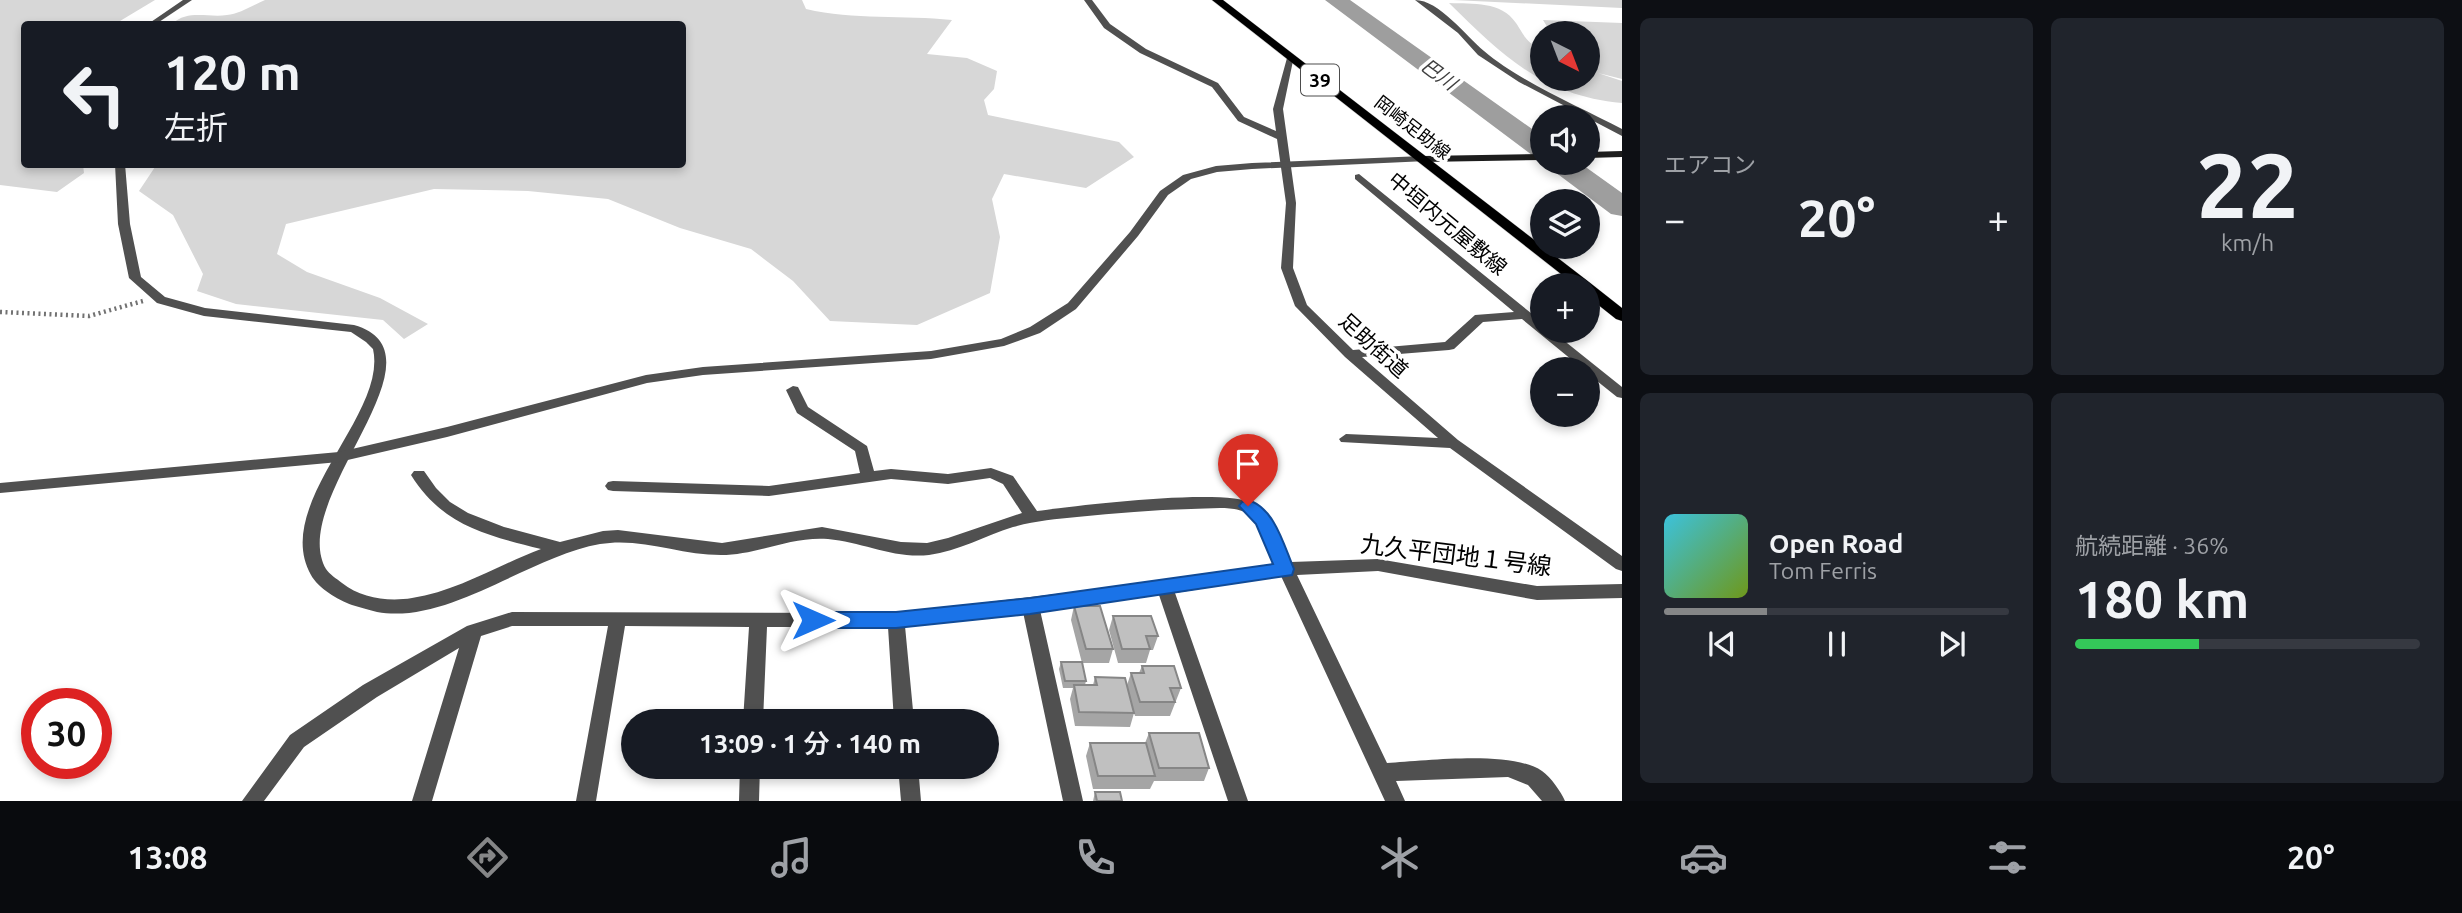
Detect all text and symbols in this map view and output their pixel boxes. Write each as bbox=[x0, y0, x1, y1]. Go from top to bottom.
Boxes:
north arrow bbox=[1530, 21, 1600, 91]
map controls bbox=[1530, 21, 1600, 427]
text: 120 m bbox=[164, 44, 301, 99]
icon: left bbox=[49, 49, 140, 140]
water label: 巴川 bbox=[1417, 54, 1462, 95]
road number: 39 bbox=[1301, 64, 1339, 96]
street label: 岡崎足助線 bbox=[1371, 91, 1455, 163]
button: sound bbox=[1530, 105, 1600, 175]
text: 左折 bbox=[164, 109, 228, 145]
text: 22 bbox=[2196, 133, 2299, 235]
text: エアコン bbox=[1664, 152, 1756, 177]
street label: 中垣内元屋敷線 bbox=[1384, 167, 1512, 279]
button: layers bbox=[1530, 189, 1600, 259]
text: 20° bbox=[1798, 189, 1875, 247]
text: − bbox=[1664, 198, 1685, 240]
text: + bbox=[1988, 198, 2009, 240]
text: km/h bbox=[2221, 230, 2274, 255]
button: + bbox=[1530, 273, 1600, 343]
street label: 足助街道 bbox=[1335, 308, 1413, 382]
button: − bbox=[1530, 357, 1600, 427]
pin bbox=[1218, 434, 1278, 506]
icon: arrive bbox=[1229, 445, 1267, 483]
text: Open Road bbox=[1769, 529, 1903, 558]
street label: 九久平団地１号線 bbox=[1359, 530, 1553, 580]
text: 航続距離 · 36% bbox=[2075, 533, 2228, 558]
text: Tom Ferris bbox=[1769, 558, 1877, 583]
text: 180 km bbox=[2075, 570, 2249, 628]
position arrow bbox=[776, 583, 850, 657]
icon: previous bbox=[1703, 625, 1741, 663]
icon: pause bbox=[1818, 625, 1856, 663]
icon: next bbox=[1933, 625, 1971, 663]
speed limit sign: 30 bbox=[21, 688, 112, 779]
text: 13:09 · 1 分 · 140 m bbox=[699, 729, 921, 758]
icon: directions bbox=[463, 833, 512, 882]
icon: music bbox=[767, 833, 816, 882]
icon: phone bbox=[1071, 833, 1120, 882]
icon: climate bbox=[1375, 833, 1424, 882]
icon: car bbox=[1679, 833, 1728, 882]
icon: filters bbox=[1983, 833, 2032, 882]
text: 13:08 bbox=[128, 839, 208, 875]
text: 20° bbox=[2287, 839, 2334, 875]

